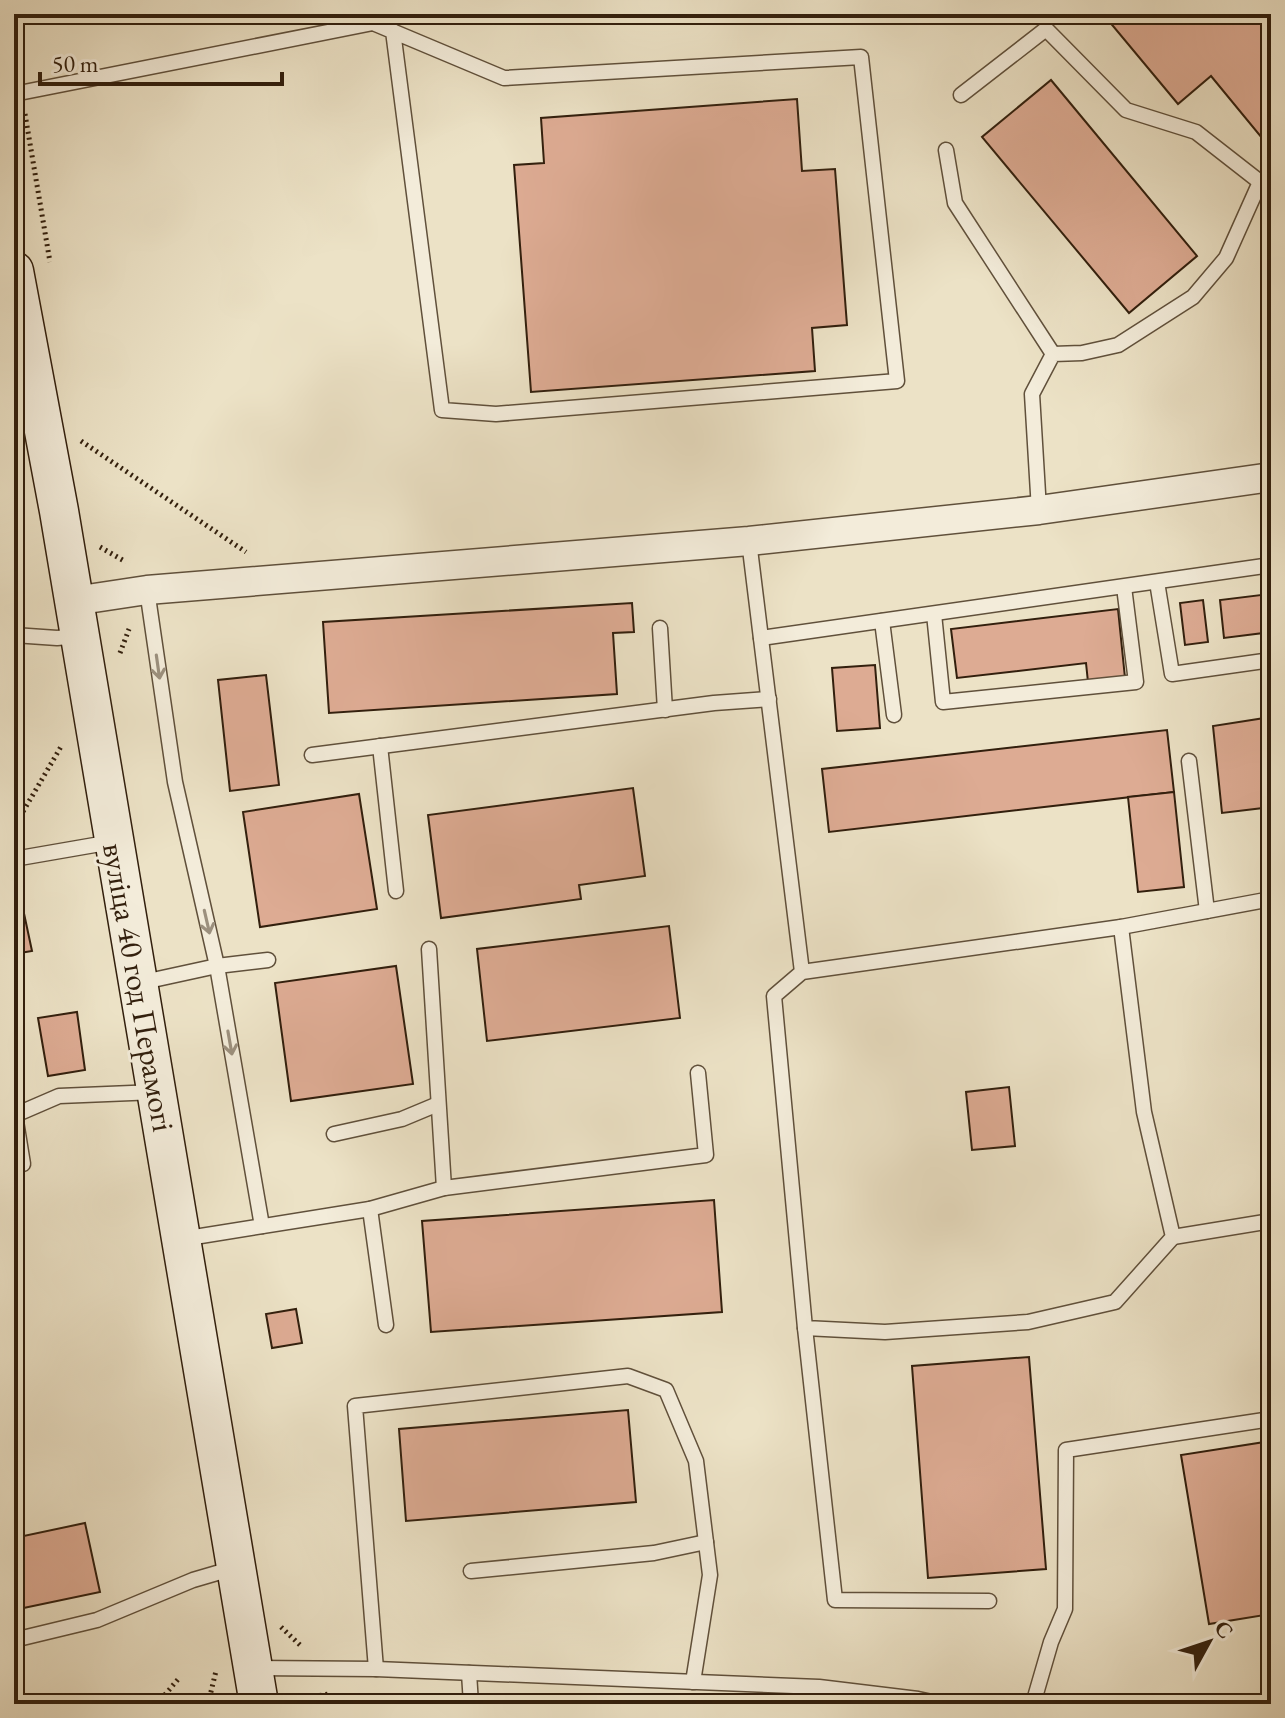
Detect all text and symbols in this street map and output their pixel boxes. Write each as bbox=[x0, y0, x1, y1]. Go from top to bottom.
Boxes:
scale bar bbox=[40, 36, 282, 86]
text: 50 m bbox=[52, 48, 99, 79]
one-way arrow bbox=[151, 654, 166, 679]
street label: вуліца 40 год Перамогі bbox=[93, 839, 185, 1135]
one-way arrow bbox=[200, 909, 215, 935]
one-way arrow bbox=[223, 1029, 238, 1055]
north arrow bbox=[1169, 1602, 1249, 1682]
text: С bbox=[1208, 1614, 1240, 1645]

